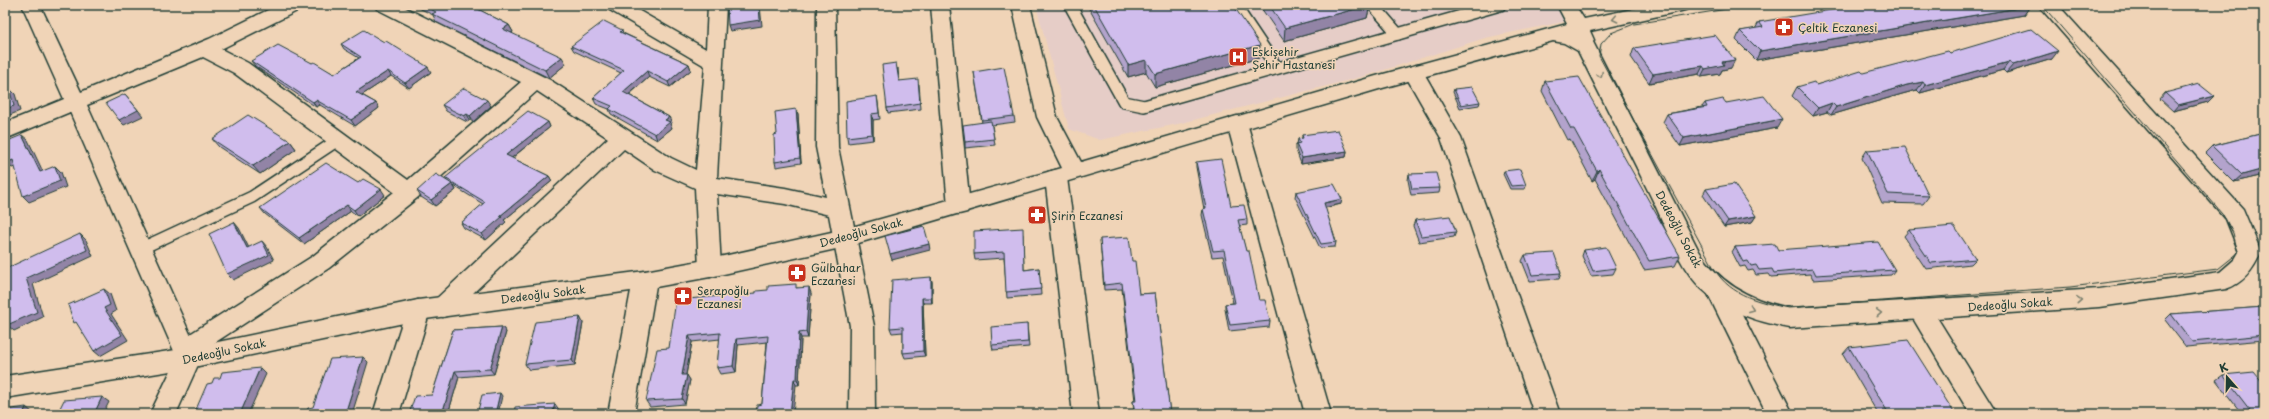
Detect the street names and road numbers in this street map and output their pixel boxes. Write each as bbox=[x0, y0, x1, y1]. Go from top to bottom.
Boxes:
street label: Dedeoğlu Sokak bbox=[1651, 187, 1707, 271]
street label: Dedeoğlu Sokak bbox=[817, 213, 905, 251]
street label: Dedeoğlu Sokak bbox=[500, 280, 587, 308]
street label: Dedeoğlu Sokak bbox=[1967, 292, 2054, 315]
street label: Dedeoğlu Sokak bbox=[180, 334, 268, 368]

